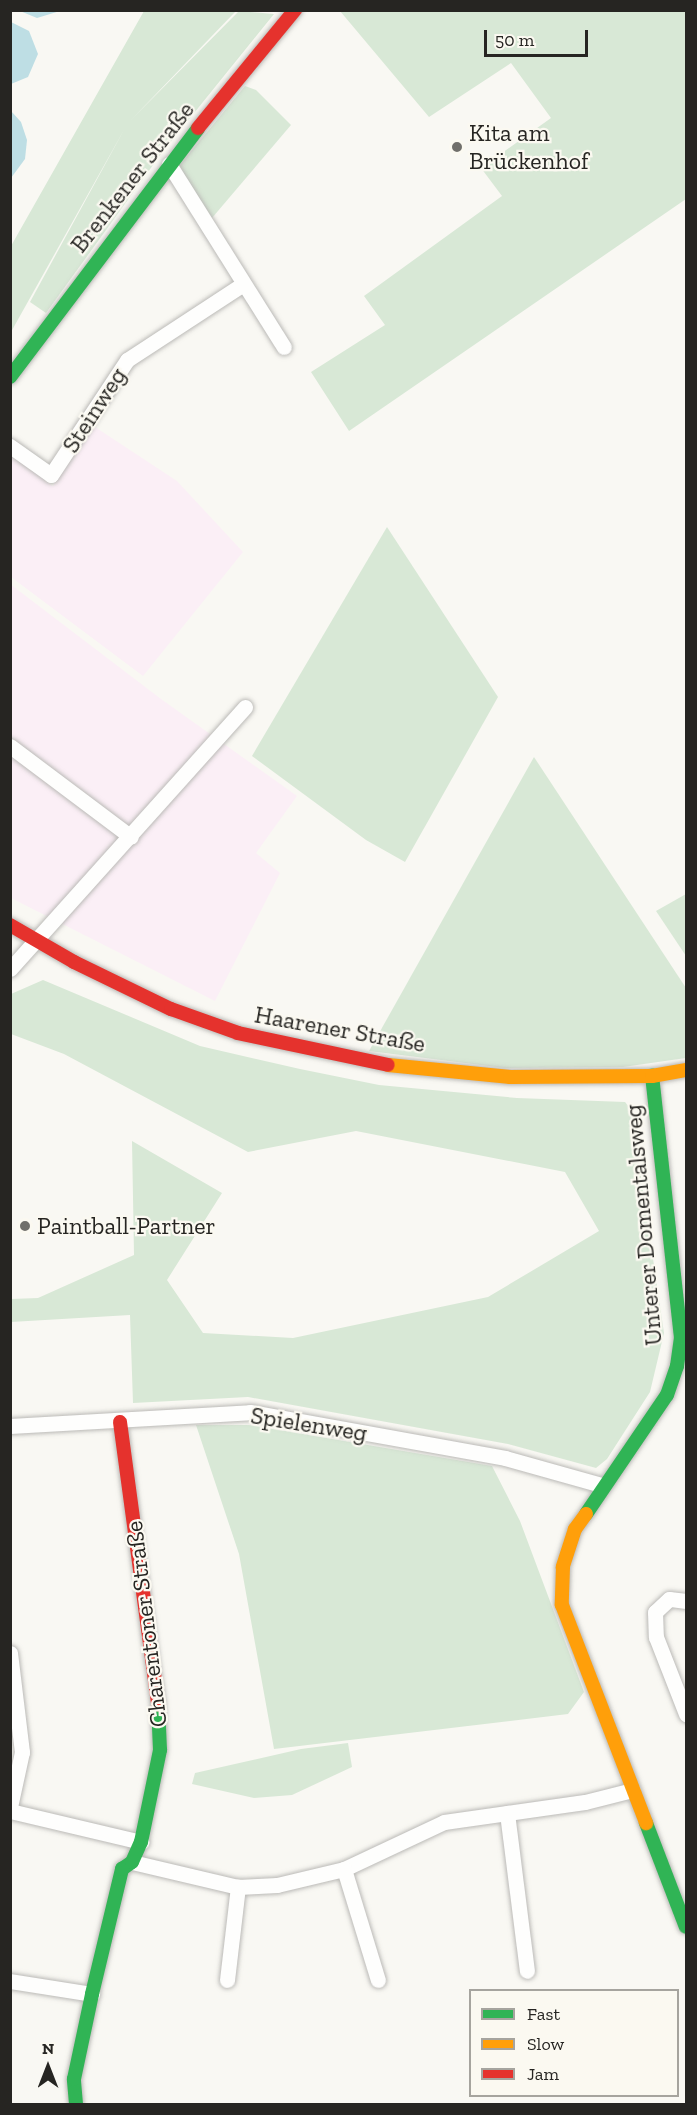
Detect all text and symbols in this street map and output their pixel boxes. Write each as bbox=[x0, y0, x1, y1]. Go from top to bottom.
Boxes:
scale bar bbox=[487, 18, 590, 56]
text: 50 m bbox=[495, 29, 534, 51]
street label: Brenkener Straße bbox=[64, 96, 200, 258]
place label: Kita am Brückenhof bbox=[469, 119, 589, 175]
marker: Kita am Brückenhof bbox=[450, 140, 464, 154]
street label: Steinweg bbox=[56, 362, 132, 458]
street label: Haarener Straße bbox=[252, 1000, 428, 1058]
street label: Unterer Domentalsweg bbox=[618, 1103, 668, 1347]
place label: Paintball-Partner bbox=[37, 1212, 215, 1240]
marker: Paintball-Partner bbox=[18, 1219, 32, 1233]
street label: Spielenweg bbox=[249, 1401, 369, 1447]
street label: Charentoner Straße bbox=[119, 1519, 173, 1729]
legend bbox=[469, 1989, 679, 2097]
text: Fast bbox=[527, 2003, 560, 2025]
text: Slow bbox=[527, 2033, 564, 2055]
north arrow bbox=[18, 2037, 78, 2097]
text: N bbox=[42, 2039, 54, 2058]
text: Jam bbox=[527, 2063, 559, 2085]

